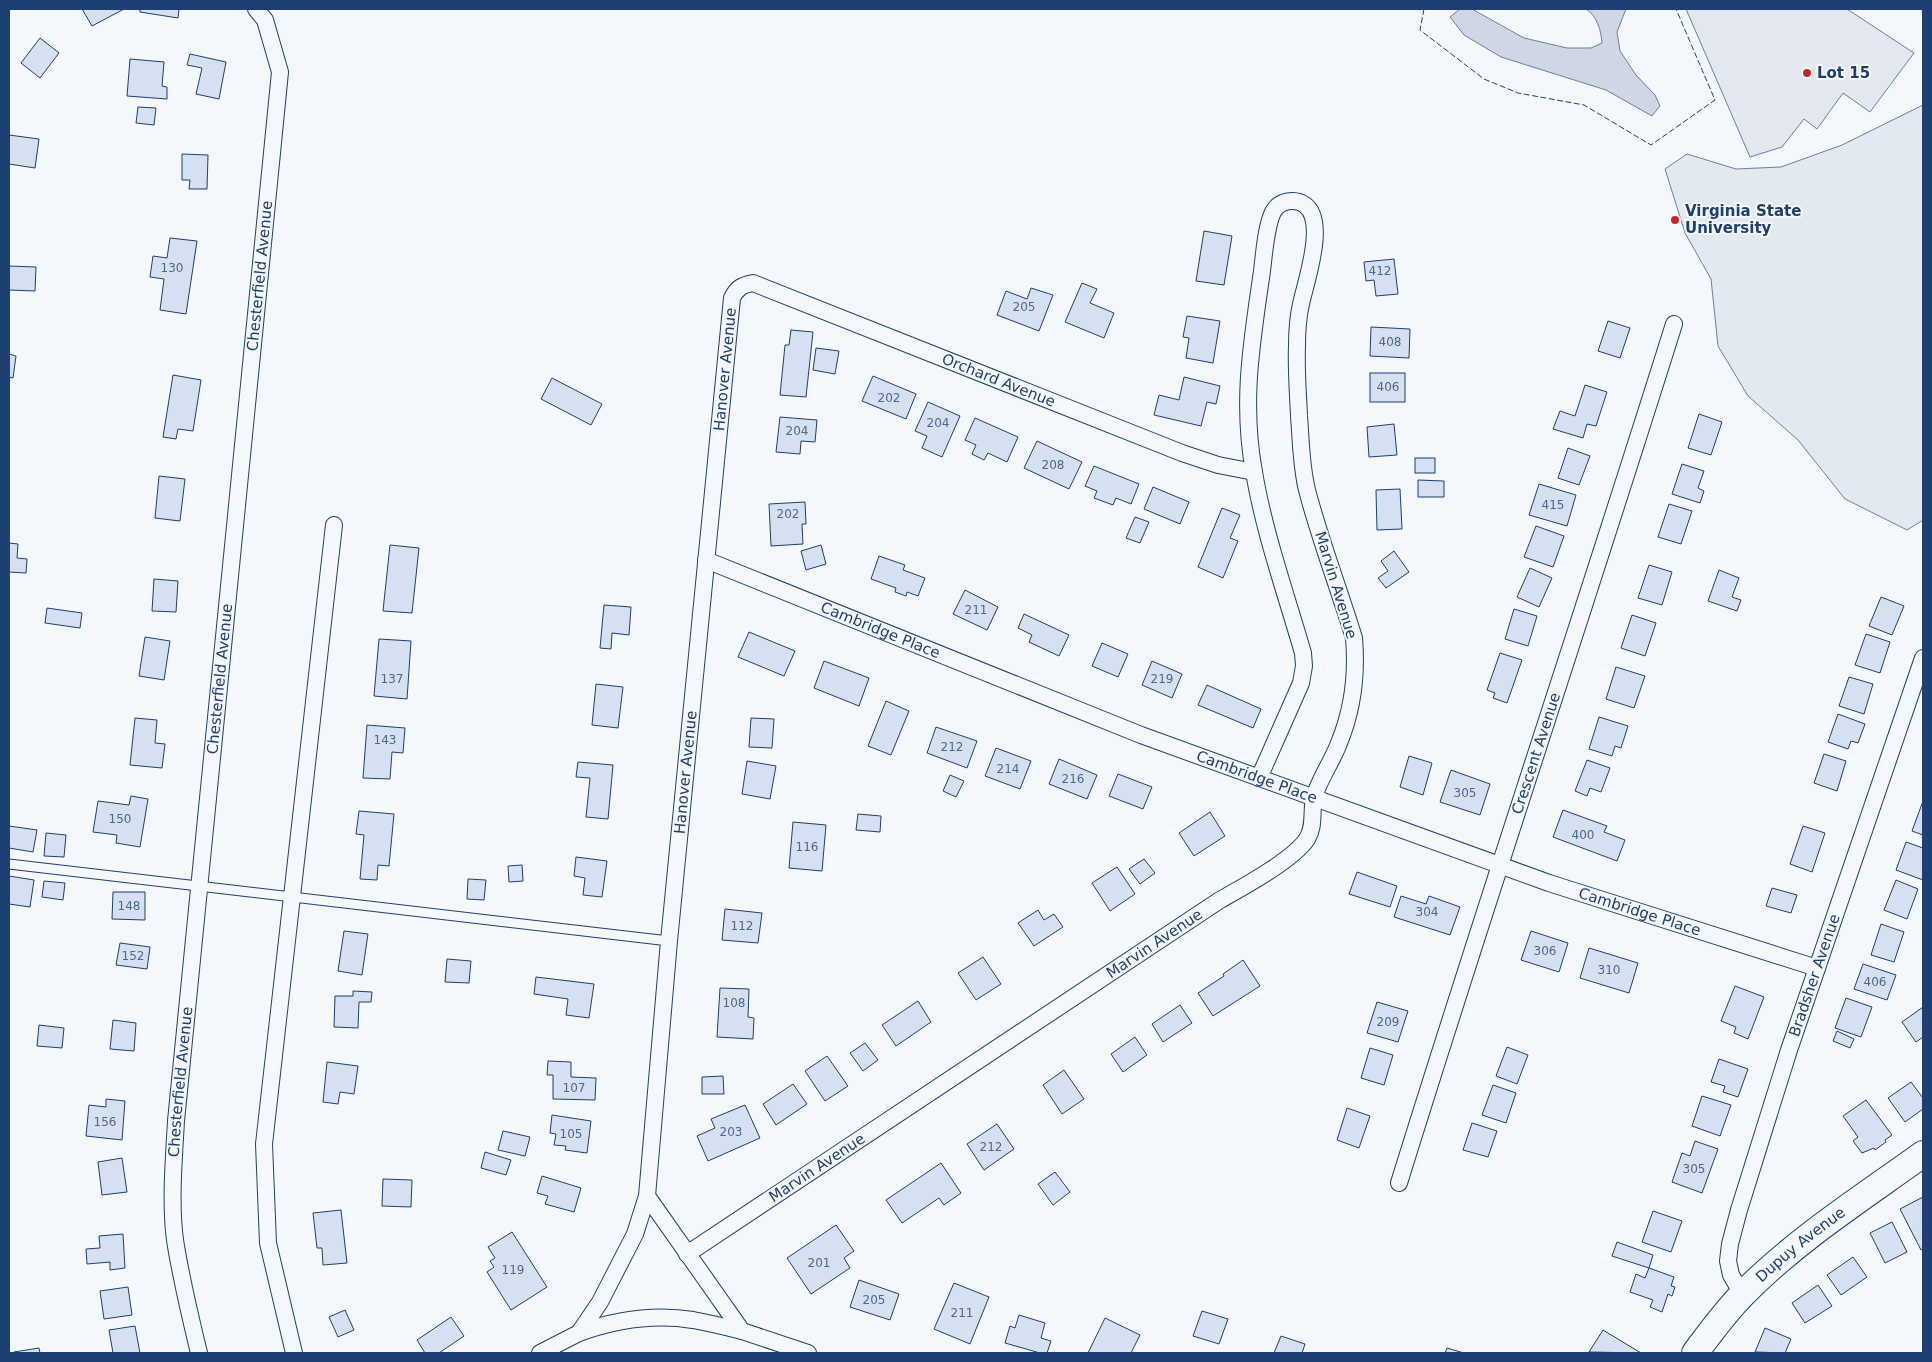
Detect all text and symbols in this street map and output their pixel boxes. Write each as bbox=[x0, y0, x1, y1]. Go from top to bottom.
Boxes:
place label: Lot 15 bbox=[1817, 64, 1870, 82]
marker: Lot 15 bbox=[1801, 67, 1813, 79]
street label: Chesterfield Avenue bbox=[243, 200, 276, 352]
place label: Virginia State University bbox=[1685, 202, 1801, 237]
marker: Virginia State University bbox=[1669, 214, 1681, 226]
house number: 130 bbox=[161, 261, 183, 275]
house number: 412 bbox=[1369, 264, 1391, 278]
house number: 205 bbox=[1013, 300, 1035, 314]
street label: Hanover Avenue bbox=[710, 307, 740, 432]
house number: 408 bbox=[1379, 335, 1401, 349]
street label: Orchard Avenue bbox=[939, 350, 1058, 411]
house number: 406 bbox=[1377, 380, 1399, 394]
house number: 202 bbox=[878, 391, 900, 405]
house number: 204 bbox=[927, 416, 949, 430]
house number: 204 bbox=[786, 424, 808, 438]
house number: 208 bbox=[1042, 458, 1064, 472]
house number: 415 bbox=[1542, 498, 1564, 512]
house number: 202 bbox=[777, 507, 799, 521]
street label: Marvin Avenue bbox=[1311, 529, 1361, 641]
street label: Cambridge Place bbox=[818, 598, 943, 662]
street label: Chesterfield Avenue bbox=[203, 603, 236, 755]
house number: 211 bbox=[965, 603, 987, 617]
house number: 137 bbox=[381, 672, 403, 686]
house number: 219 bbox=[1151, 672, 1173, 686]
street label: Crescent Avenue bbox=[1508, 690, 1564, 816]
street label: Hanover Avenue bbox=[671, 710, 701, 835]
house number: 143 bbox=[374, 733, 396, 747]
house number: 212 bbox=[941, 740, 963, 754]
street label: Cambridge Place bbox=[1194, 747, 1320, 807]
house number: 214 bbox=[997, 762, 1019, 776]
house number: 216 bbox=[1062, 772, 1084, 786]
house number: 305 bbox=[1454, 786, 1476, 800]
house number: 150 bbox=[109, 812, 131, 826]
house number: 400 bbox=[1572, 828, 1594, 842]
house number: 116 bbox=[796, 840, 818, 854]
street label: Cambridge Place bbox=[1576, 884, 1703, 940]
house number: 148 bbox=[118, 899, 140, 913]
street label: Marvin Avenue bbox=[1103, 905, 1206, 982]
house number: 304 bbox=[1416, 905, 1438, 919]
street label: Bradsher Avenue bbox=[1785, 912, 1844, 1039]
house number: 112 bbox=[731, 919, 753, 933]
house number: 306 bbox=[1534, 944, 1556, 958]
house number: 152 bbox=[122, 949, 144, 963]
house number: 310 bbox=[1598, 963, 1620, 977]
house number: 406 bbox=[1864, 975, 1886, 989]
house number: 108 bbox=[723, 996, 745, 1010]
street label: Chesterfield Avenue bbox=[165, 1006, 196, 1158]
house number: 209 bbox=[1377, 1015, 1399, 1029]
house number: 107 bbox=[563, 1081, 585, 1095]
house number: 156 bbox=[94, 1115, 116, 1129]
house number: 203 bbox=[720, 1125, 742, 1139]
house number: 105 bbox=[560, 1127, 582, 1141]
street label: Marvin Avenue bbox=[766, 1129, 868, 1206]
house number: 212 bbox=[980, 1140, 1002, 1154]
house number: 305 bbox=[1683, 1162, 1705, 1176]
street label: Dupuy Avenue bbox=[1752, 1203, 1849, 1286]
house number: 201 bbox=[808, 1256, 830, 1270]
house number: 119 bbox=[502, 1263, 524, 1277]
house number: 205 bbox=[863, 1293, 885, 1307]
house number: 211 bbox=[951, 1306, 973, 1320]

